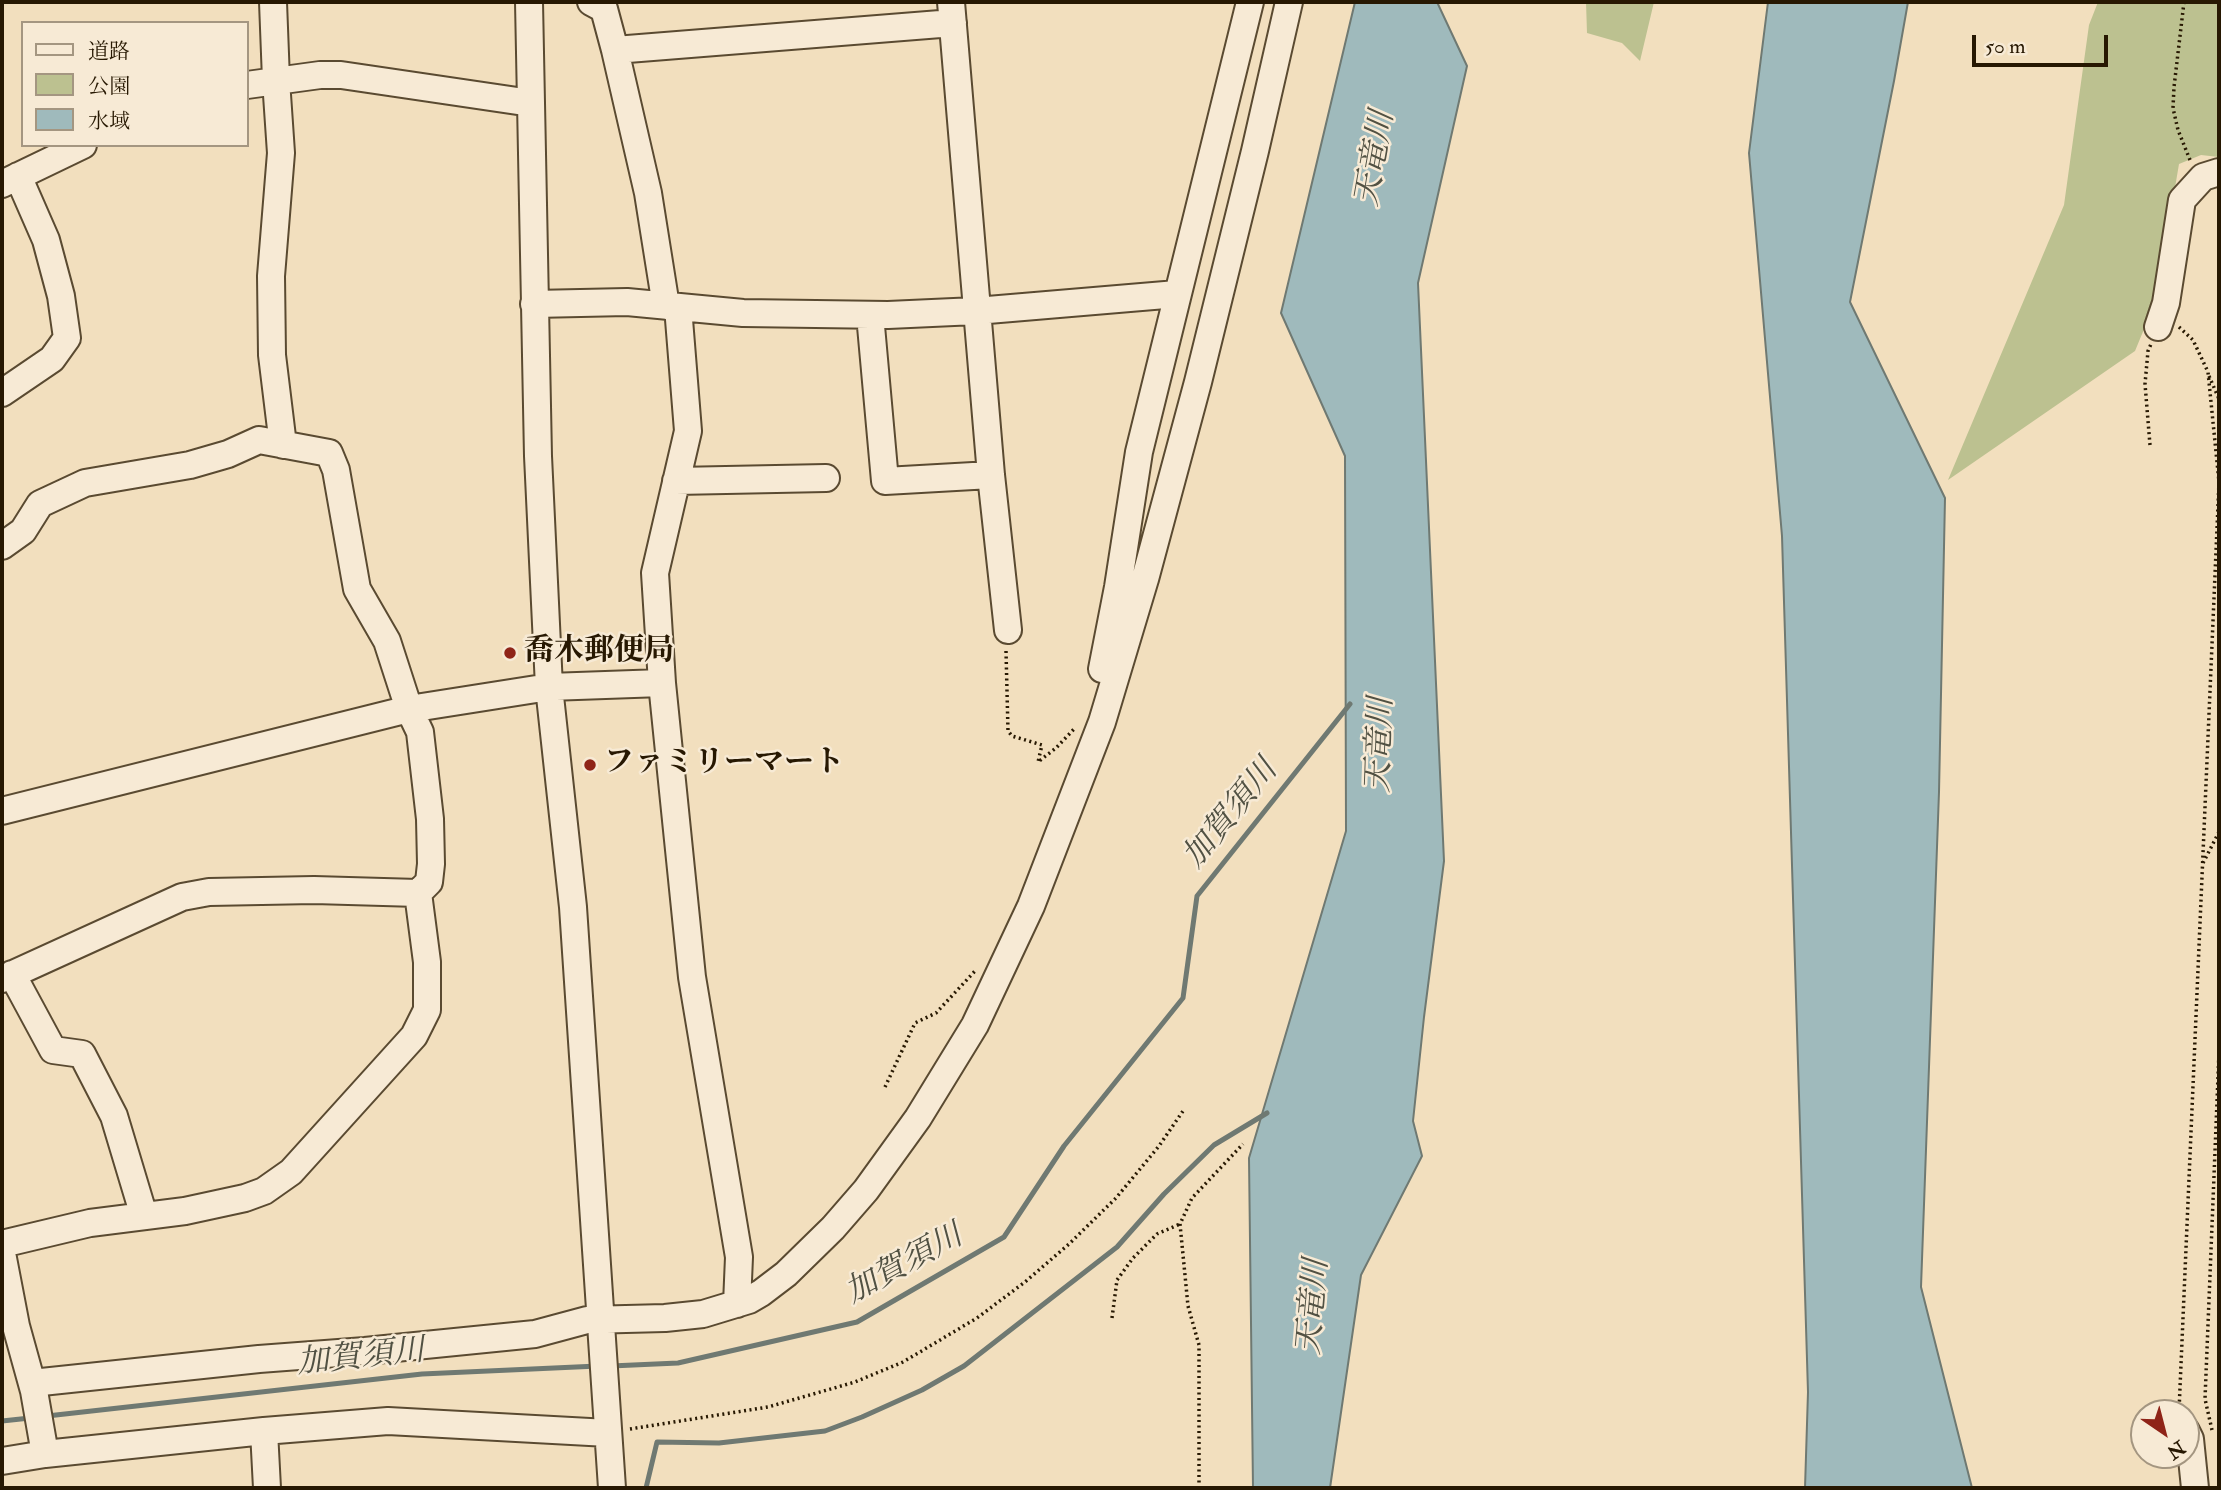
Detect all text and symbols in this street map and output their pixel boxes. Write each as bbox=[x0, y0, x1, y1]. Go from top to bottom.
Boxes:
legend bbox=[21, 21, 248, 147]
scale bar bbox=[1976, 21, 2112, 65]
text: 50 m bbox=[1985, 33, 2026, 60]
text: 道路 bbox=[88, 38, 130, 65]
text: 公園 bbox=[88, 73, 130, 100]
text: 水域 bbox=[88, 108, 130, 135]
water label: 天竜川 bbox=[1350, 108, 1404, 210]
place label: 喬木郵便局 bbox=[524, 635, 674, 671]
marker: 喬木郵便局 bbox=[502, 645, 518, 661]
water label: 天竜川 bbox=[1361, 696, 1403, 794]
place label: ファミリーマート bbox=[604, 747, 844, 783]
water label: 加賀須川 bbox=[1177, 753, 1287, 877]
marker: ファミリーマート bbox=[582, 757, 598, 773]
water label: 加賀須川 bbox=[840, 1218, 970, 1314]
water label: 天竜川 bbox=[1292, 1258, 1338, 1356]
water label: 加賀須川 bbox=[295, 1333, 427, 1385]
north arrow bbox=[2130, 1399, 2200, 1469]
text: N bbox=[2162, 1435, 2190, 1464]

